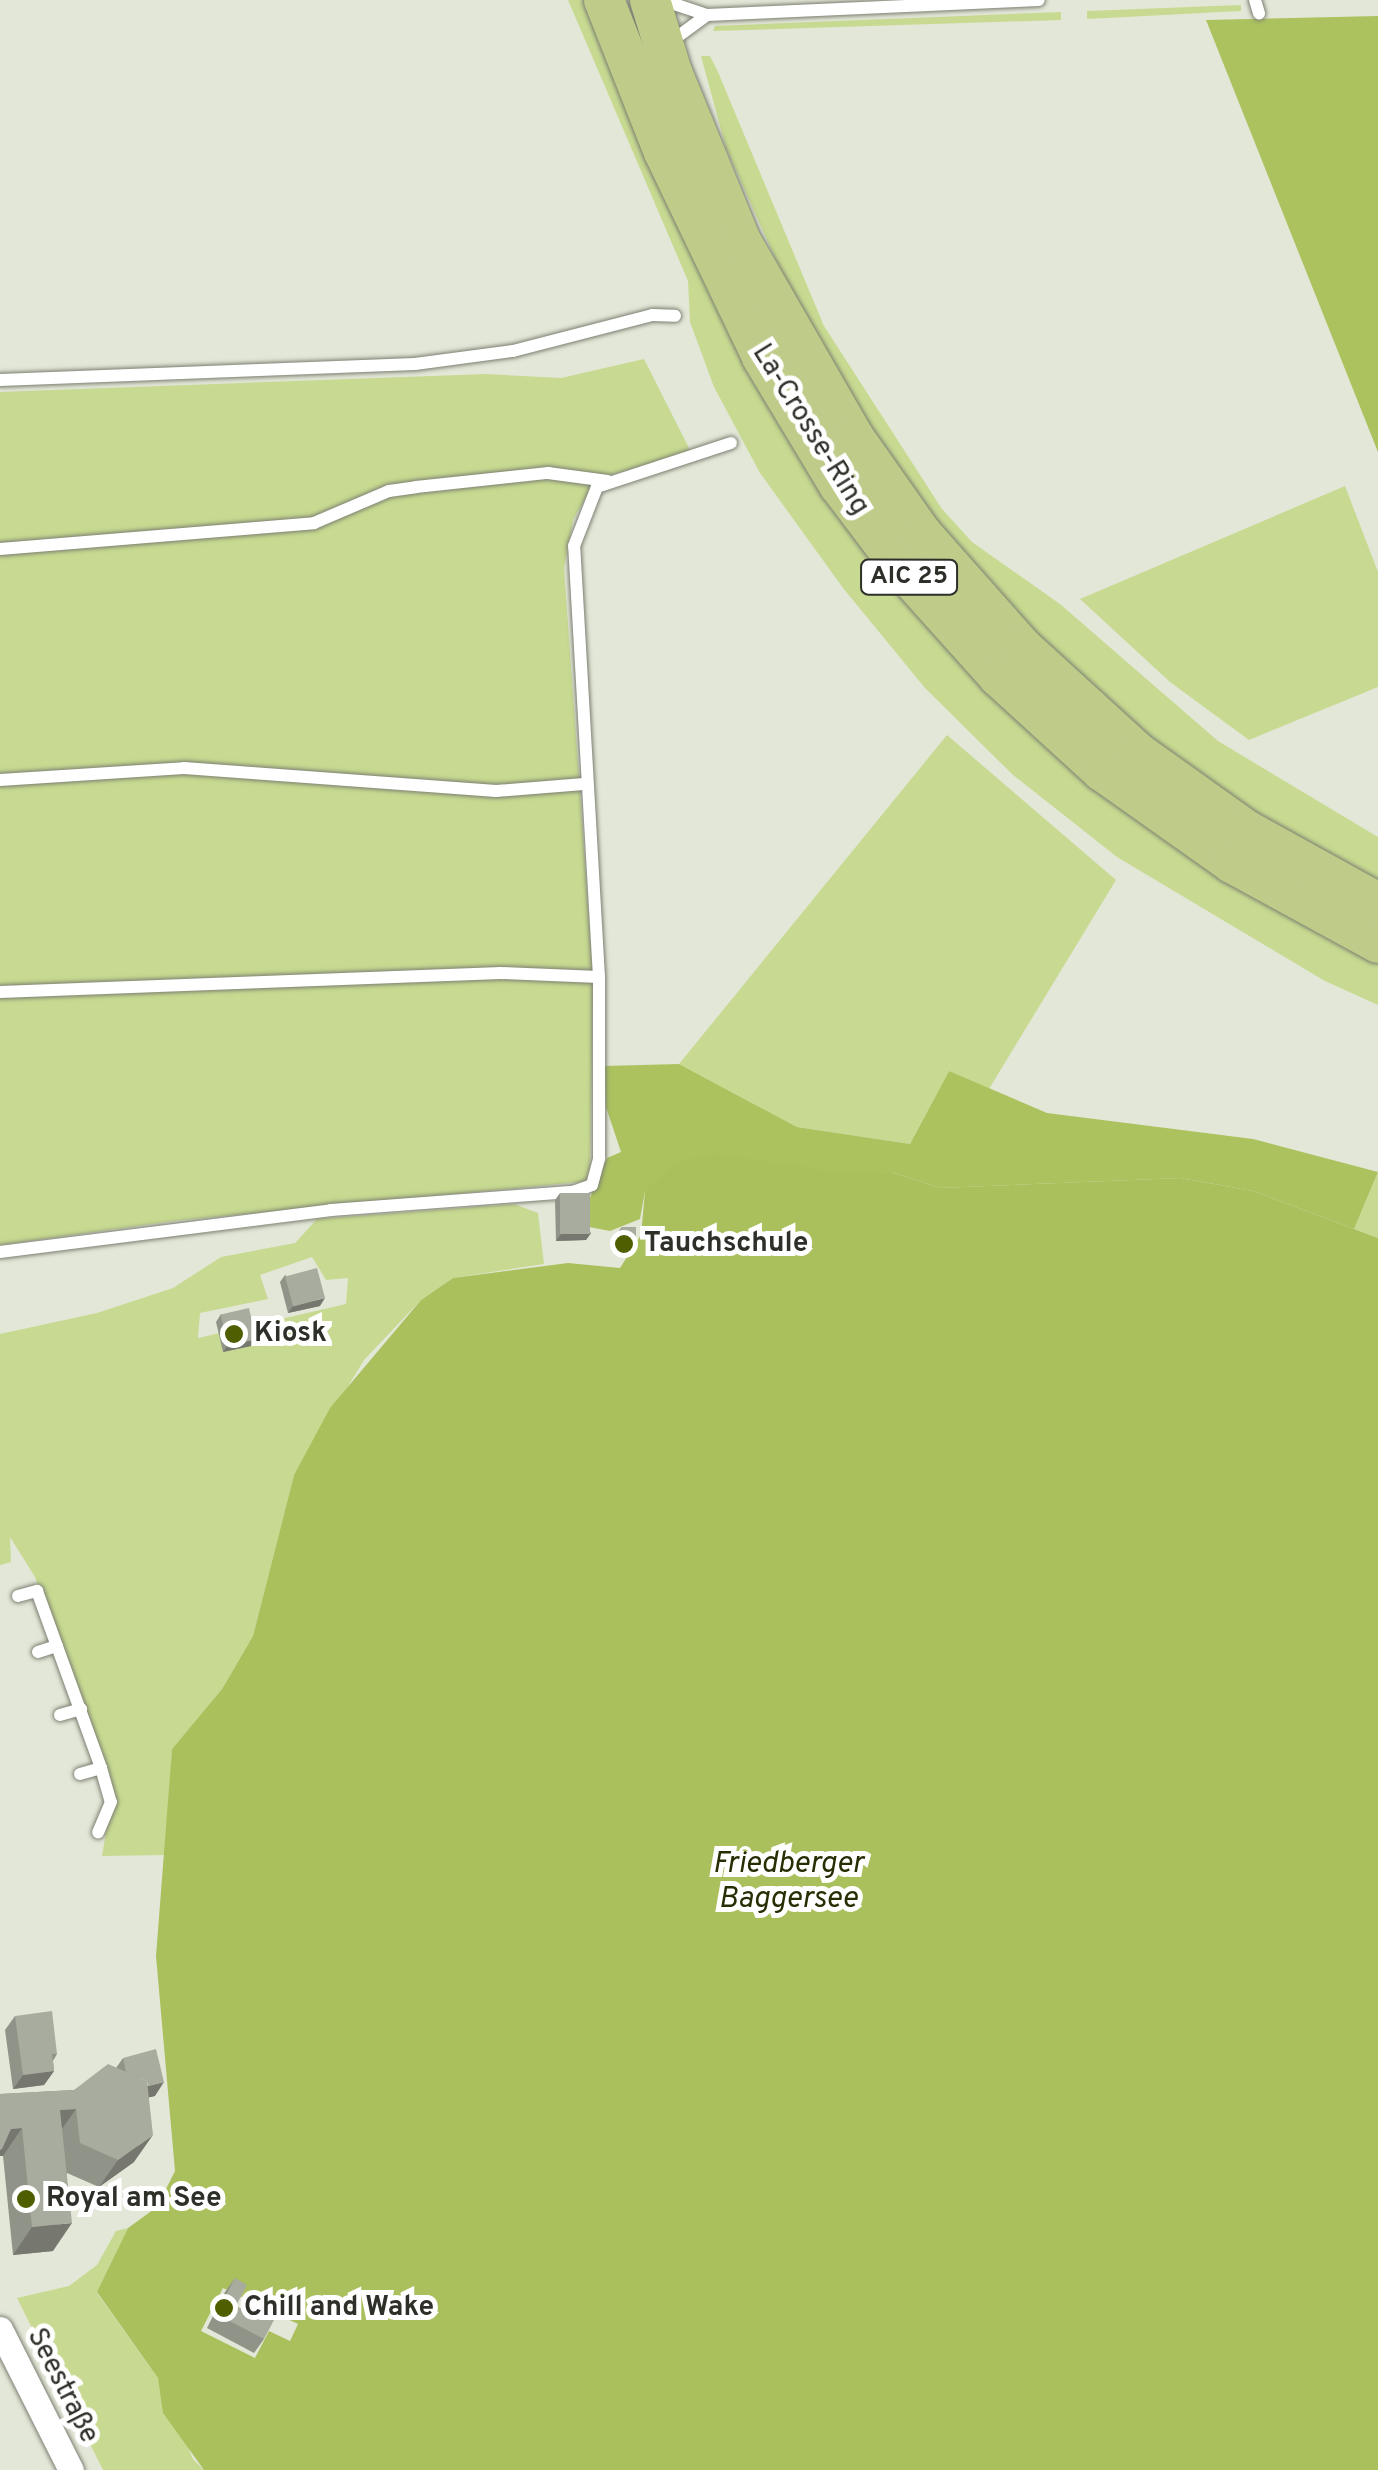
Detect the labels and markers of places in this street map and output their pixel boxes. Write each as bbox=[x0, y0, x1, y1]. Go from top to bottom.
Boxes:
place label: Tauchschule bbox=[644, 1227, 808, 1261]
marker: Tauchschule bbox=[613, 1233, 635, 1255]
place label: Kiosk bbox=[254, 1317, 327, 1351]
marker: Kiosk bbox=[223, 1323, 245, 1345]
place label: Royal am See bbox=[46, 2182, 222, 2216]
marker: Royal am See bbox=[15, 2188, 37, 2210]
place label: Chill and Wake bbox=[244, 2291, 434, 2325]
marker: Chill and Wake bbox=[213, 2297, 235, 2319]

